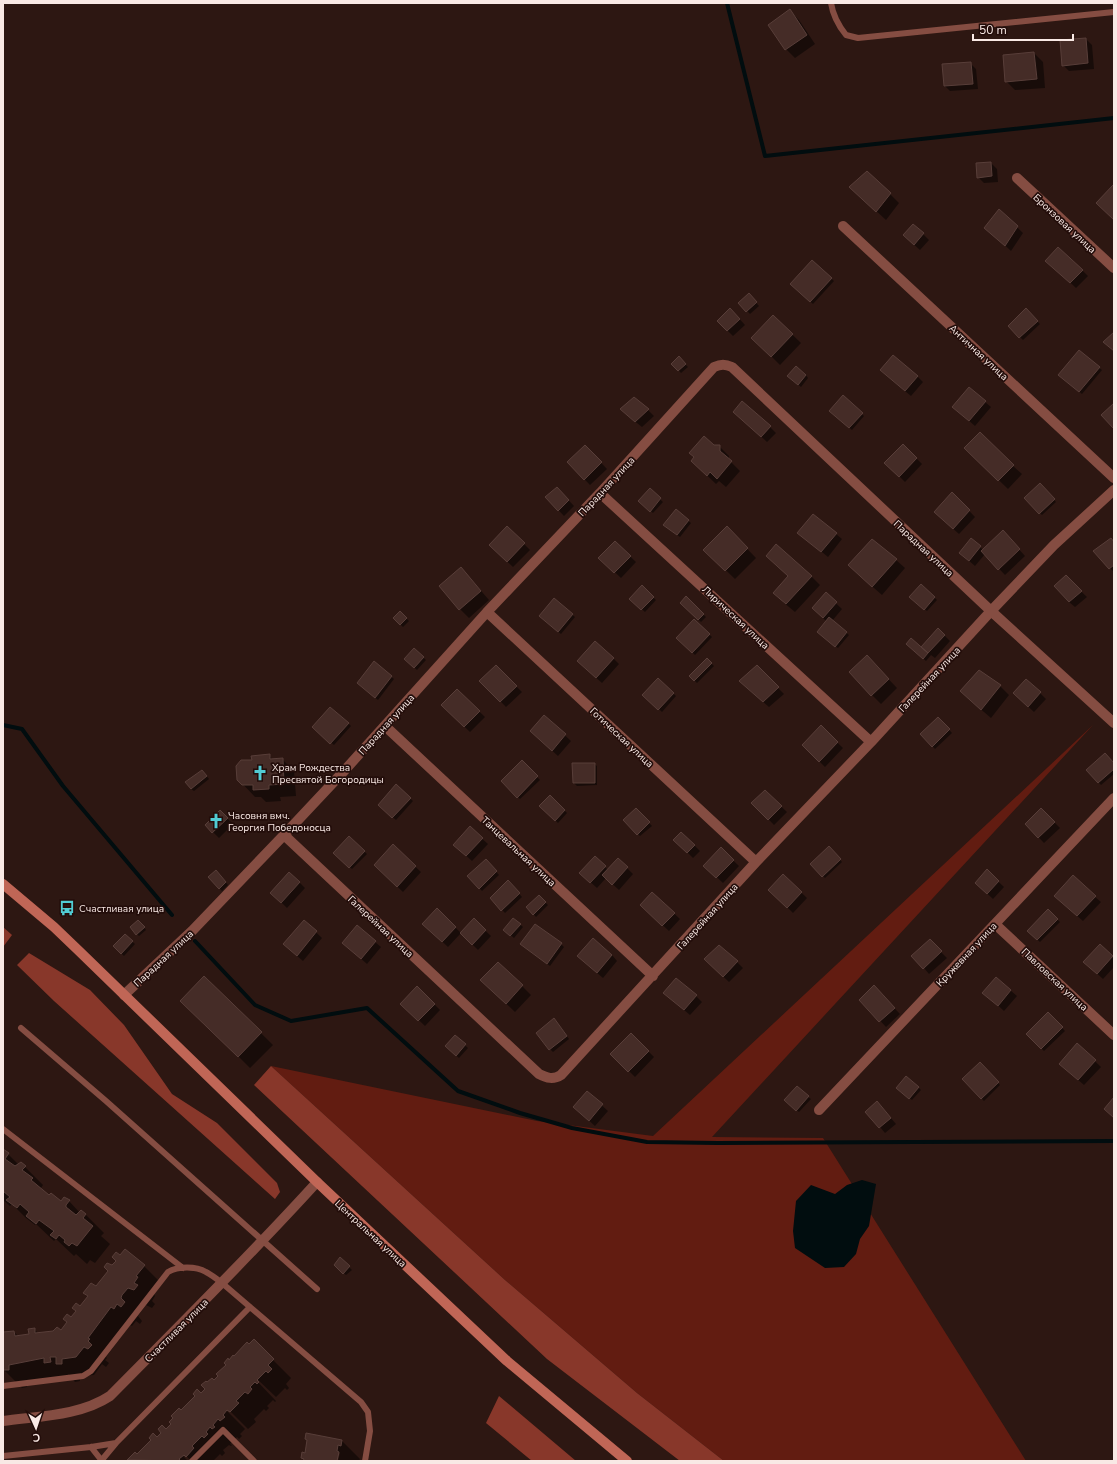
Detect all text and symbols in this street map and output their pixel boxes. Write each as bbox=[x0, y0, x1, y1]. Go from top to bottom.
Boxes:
scale bar bbox=[973, 16, 1073, 42]
text: 50 m bbox=[979, 22, 1007, 38]
street label: Бронзовая улица bbox=[1030, 191, 1099, 257]
street label: Античная улица bbox=[946, 322, 1011, 384]
street label: Парадная улица bbox=[575, 454, 638, 520]
street label: Парадная улица bbox=[890, 517, 956, 580]
street label: Лирическая улица bbox=[699, 583, 772, 653]
street label: Галерейная улица bbox=[896, 644, 964, 716]
street label: Парадная улица bbox=[356, 691, 418, 758]
street label: Готическая улица bbox=[586, 705, 656, 771]
place label: Храм Рождества Пресвятой Богородицы bbox=[272, 761, 384, 787]
church icon: Храм Рождества Пресвятой Богородицы bbox=[251, 764, 269, 782]
place label: Часовня вмч. Георгия Победоносца bbox=[228, 809, 331, 835]
church icon: Часовня вмч. Георгия Победоносца bbox=[207, 812, 225, 830]
street label: Танцевальная улица bbox=[478, 814, 559, 890]
street label: Галерейная улица bbox=[674, 880, 741, 953]
street label: Галерейная улица bbox=[344, 893, 416, 961]
bus stop icon: Счастливая улица bbox=[58, 899, 76, 917]
place label: Счастливая улица bbox=[79, 902, 164, 916]
street label: Кружевная улица bbox=[933, 919, 1000, 990]
street label: Парадная улица bbox=[131, 927, 197, 990]
street label: Павловская улица bbox=[1018, 945, 1091, 1014]
street label: Центральная улица bbox=[331, 1197, 409, 1271]
street label: Счастливая улица bbox=[142, 1296, 212, 1366]
north arrow bbox=[16, 1408, 56, 1448]
text: С bbox=[32, 1430, 41, 1445]

